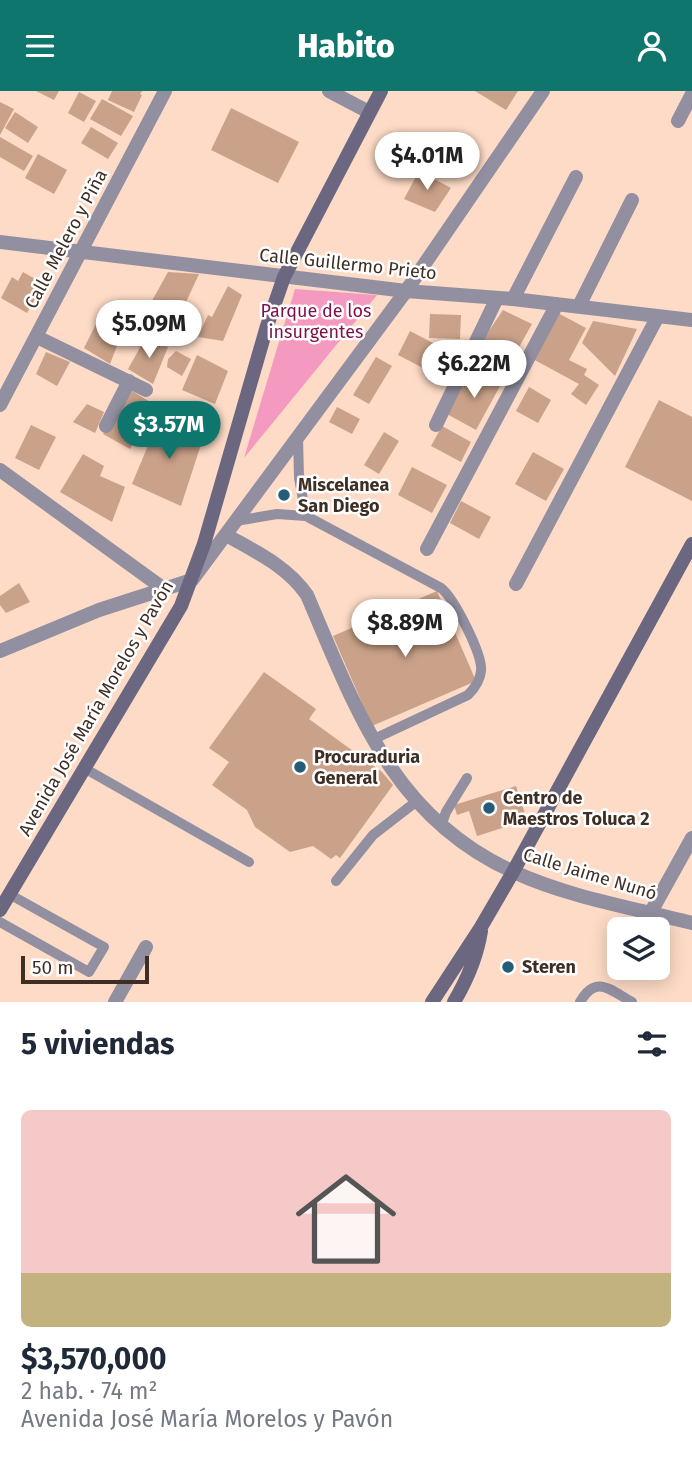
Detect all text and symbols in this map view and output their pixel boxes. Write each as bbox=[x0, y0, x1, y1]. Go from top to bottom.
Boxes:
icon: menu bbox=[21, 27, 59, 65]
text: Habito bbox=[297, 27, 395, 65]
icon: person bbox=[633, 27, 671, 65]
pin: $4.01M bbox=[370, 133, 484, 192]
text: $4.01M bbox=[391, 141, 463, 169]
street label: Calle Melero y Piña bbox=[20, 166, 112, 312]
street label: Calle Guillermo Prieto bbox=[258, 244, 438, 284]
park label: Parque de los insurgentes bbox=[261, 300, 371, 343]
pin: $5.09M bbox=[92, 301, 206, 360]
text: $5.09M bbox=[112, 309, 186, 337]
pin: $6.22M bbox=[417, 341, 531, 400]
text: $6.22M bbox=[438, 349, 510, 377]
pin: $3.57M bbox=[112, 401, 226, 461]
text: $3.57M bbox=[134, 410, 204, 438]
place label: Miscelanea San Diego bbox=[298, 474, 389, 517]
marker: Miscelanea San Diego bbox=[276, 487, 292, 503]
street label: Avenida José María Morelos y Pavón bbox=[14, 576, 178, 840]
pin: $8.89M bbox=[348, 599, 462, 659]
text: $8.89M bbox=[367, 608, 443, 636]
place label: Procuraduria General bbox=[314, 746, 420, 789]
marker: Procuraduria General bbox=[292, 759, 308, 775]
place label: Centro de Maestros Toluca 2 bbox=[503, 787, 650, 830]
marker: Centro de Maestros Toluca 2 bbox=[481, 800, 497, 816]
street label: Calle Jaime Nunó bbox=[520, 843, 660, 905]
map controls bbox=[607, 917, 670, 980]
button: layers bbox=[607, 917, 670, 980]
scale bar bbox=[21, 953, 149, 985]
text: 50 m bbox=[32, 956, 73, 979]
place label: Steren bbox=[522, 956, 576, 978]
marker: Steren bbox=[500, 959, 516, 975]
icon: filters bbox=[633, 1025, 671, 1063]
text: 5 viviendas bbox=[21, 1026, 174, 1062]
icon: home bbox=[283, 1156, 409, 1282]
text: $3,570,000 bbox=[21, 1341, 167, 1377]
text: 2 hab. · 74 m² bbox=[21, 1377, 158, 1405]
text: Avenida José María Morelos y Pavón bbox=[21, 1405, 393, 1433]

